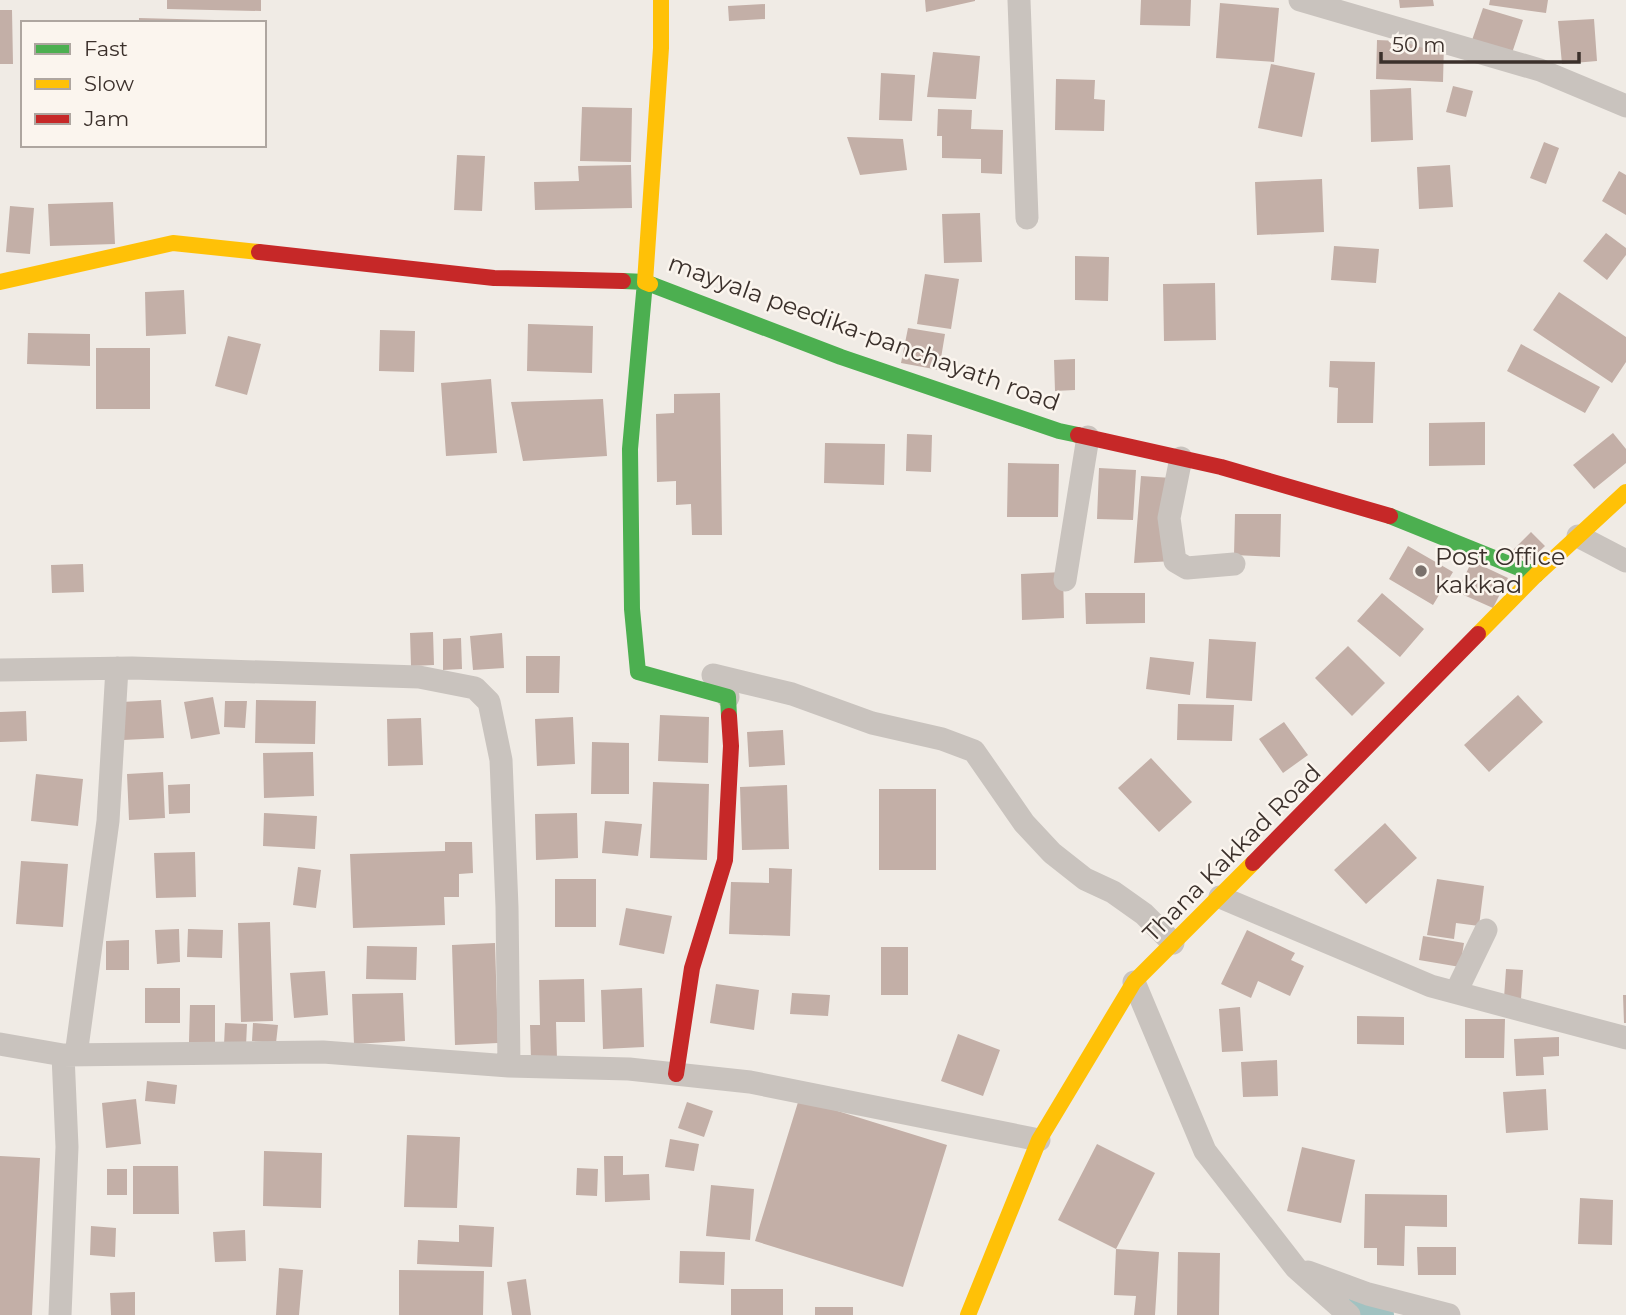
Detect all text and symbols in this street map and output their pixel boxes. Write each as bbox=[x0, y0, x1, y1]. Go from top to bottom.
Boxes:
legend bbox=[21, 21, 266, 147]
scale bar bbox=[1381, 21, 1579, 65]
text: 50 m bbox=[1392, 32, 1446, 57]
text: Fast bbox=[84, 36, 128, 61]
text: Slow bbox=[84, 71, 134, 96]
text: Jam bbox=[83, 106, 129, 131]
street label: mayyala peedika-panchayath road bbox=[664, 248, 1064, 417]
place label: Post Office kakkad bbox=[1435, 542, 1565, 599]
marker: Post Office kakkad bbox=[1413, 563, 1429, 579]
street label: Thana Kakkad Road bbox=[1137, 758, 1327, 948]

